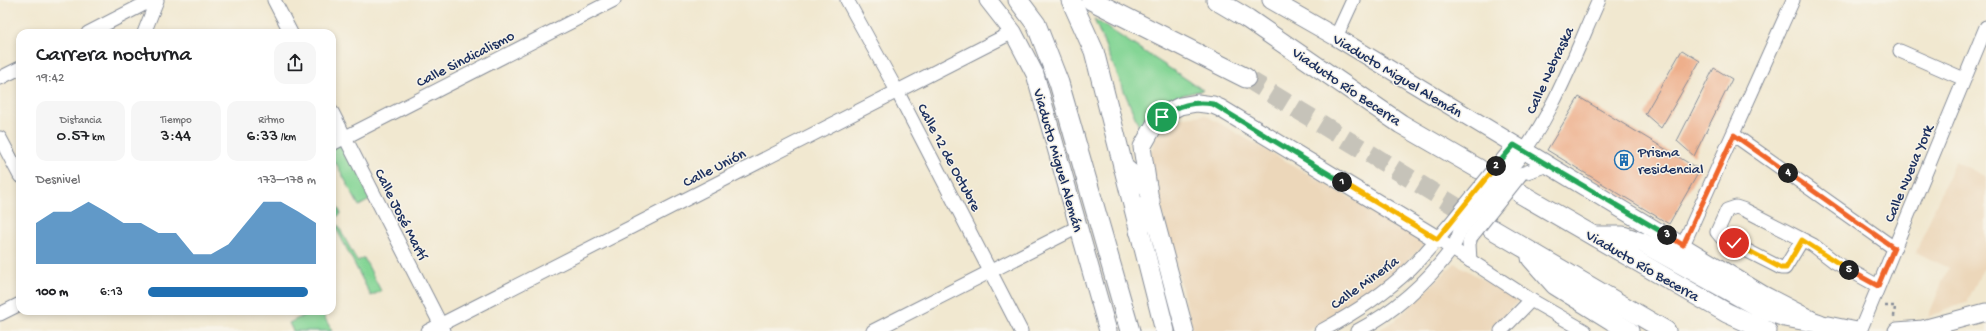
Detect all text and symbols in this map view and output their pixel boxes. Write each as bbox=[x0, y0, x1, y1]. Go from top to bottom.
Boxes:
street label: Calle Nebraska bbox=[1523, 24, 1579, 117]
street label: Calle Sindicalismo bbox=[414, 27, 518, 92]
street label: Viaducto Miguel Alemán bbox=[1328, 30, 1465, 123]
button: share bbox=[274, 42, 316, 84]
text: Carrera nocturna bbox=[36, 43, 191, 69]
street label: Viaducto Río Becerra bbox=[1287, 44, 1405, 131]
text: 19:42 bbox=[36, 71, 64, 86]
street label: Viaducto Miguel Alemán bbox=[1028, 86, 1086, 234]
pin bbox=[1145, 100, 1179, 134]
street label: Calle 12 de Octubre bbox=[912, 101, 984, 215]
icon: arrive bbox=[1151, 106, 1173, 128]
text: Distancia bbox=[60, 115, 102, 127]
text: Tiempo bbox=[160, 115, 192, 127]
text: Ritmo bbox=[258, 115, 284, 127]
street label: Calle Nueva York bbox=[1881, 121, 1939, 225]
text: 0.57 bbox=[57, 127, 89, 147]
text: 3:44 bbox=[161, 127, 191, 147]
text: 6:33 bbox=[247, 127, 278, 147]
text: km bbox=[89, 132, 105, 144]
text: /km bbox=[278, 132, 296, 144]
place label: Prisma residencial bbox=[1637, 144, 1703, 179]
street label: Calle Unión bbox=[680, 145, 749, 192]
building icon: Prisma residencial bbox=[1613, 149, 1635, 171]
pin: 2 bbox=[1486, 156, 1506, 176]
text: 2 bbox=[1493, 160, 1499, 172]
pin: 4 bbox=[1778, 163, 1798, 183]
street label: Calle José Martí bbox=[369, 166, 431, 264]
text: 4 bbox=[1785, 167, 1791, 179]
pin: 1 bbox=[1332, 172, 1352, 192]
text: Desnivel bbox=[36, 173, 80, 188]
text: 173–178 m bbox=[258, 173, 316, 188]
text: 1 bbox=[1340, 176, 1344, 188]
pin: 3 bbox=[1657, 225, 1677, 245]
street label: Viaducto Río Becerra bbox=[1581, 226, 1702, 307]
pin bbox=[1717, 226, 1751, 260]
text: 3 bbox=[1664, 229, 1670, 241]
icon: check bbox=[1723, 232, 1745, 254]
street label: Calle Minería bbox=[1328, 252, 1403, 314]
pin: 5 bbox=[1839, 260, 1859, 280]
text: 5 bbox=[1846, 264, 1852, 276]
text: 100 m bbox=[36, 285, 68, 300]
text: 6:13 bbox=[100, 285, 123, 300]

